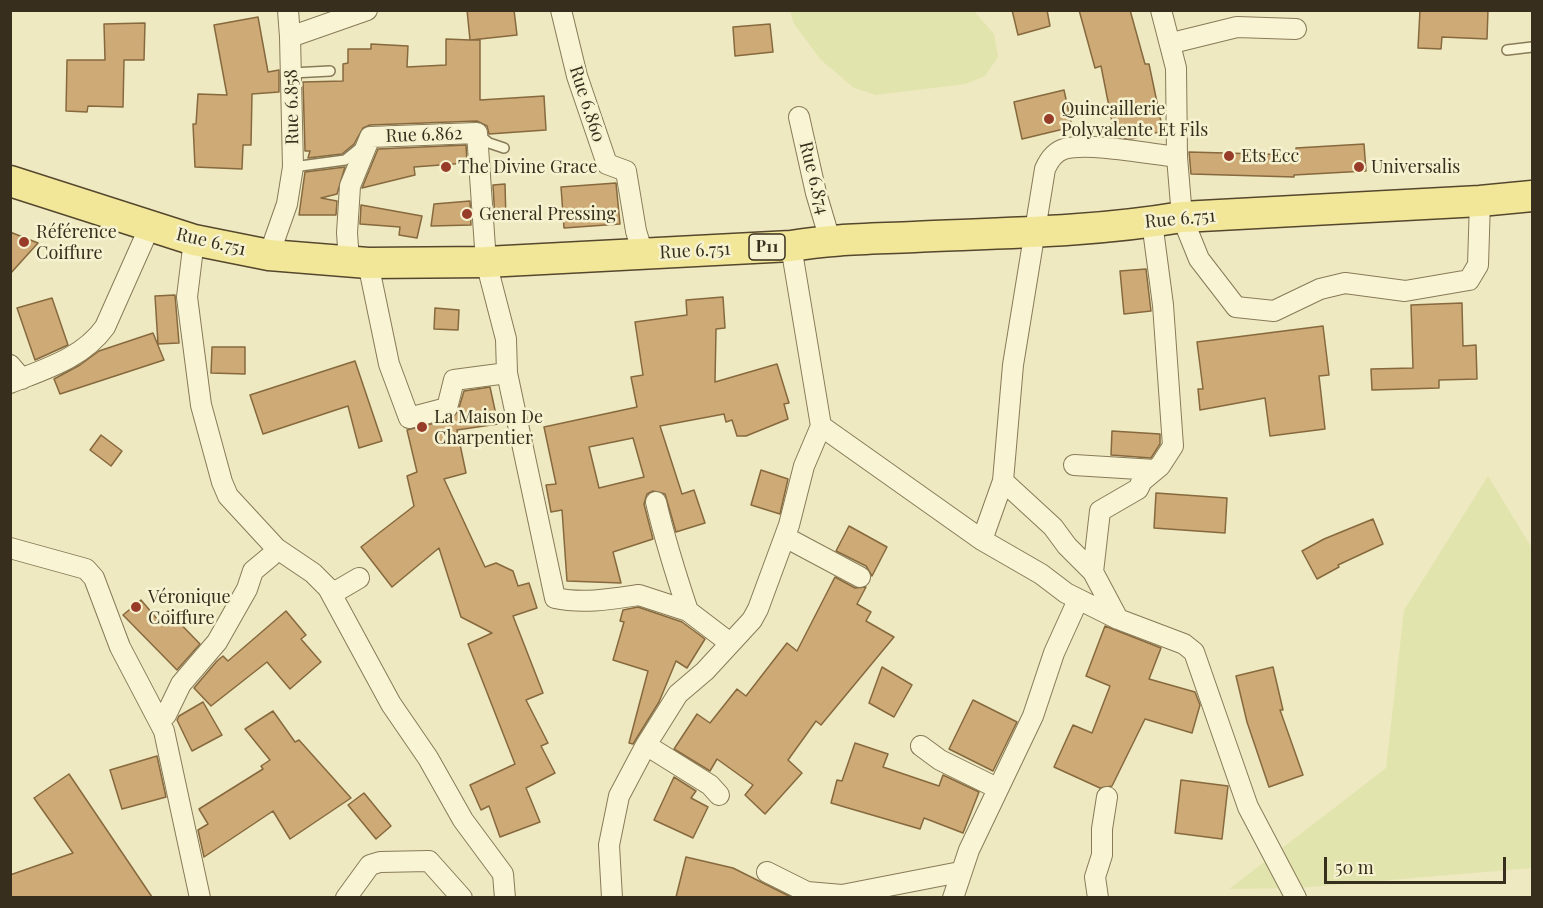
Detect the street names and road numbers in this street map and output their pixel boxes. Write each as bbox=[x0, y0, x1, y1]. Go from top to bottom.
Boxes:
street label: Rue 6.860 bbox=[565, 63, 609, 145]
street label: Rue 6.858 bbox=[281, 69, 303, 145]
street label: Rue 6.862 bbox=[385, 123, 463, 147]
street label: Rue 6.874 bbox=[795, 139, 833, 217]
street label: Rue 6.751 bbox=[1144, 205, 1216, 233]
street label: Rue 6.751 bbox=[174, 223, 248, 261]
road number: P11 bbox=[749, 234, 785, 260]
street label: Rue 6.751 bbox=[659, 238, 731, 264]

